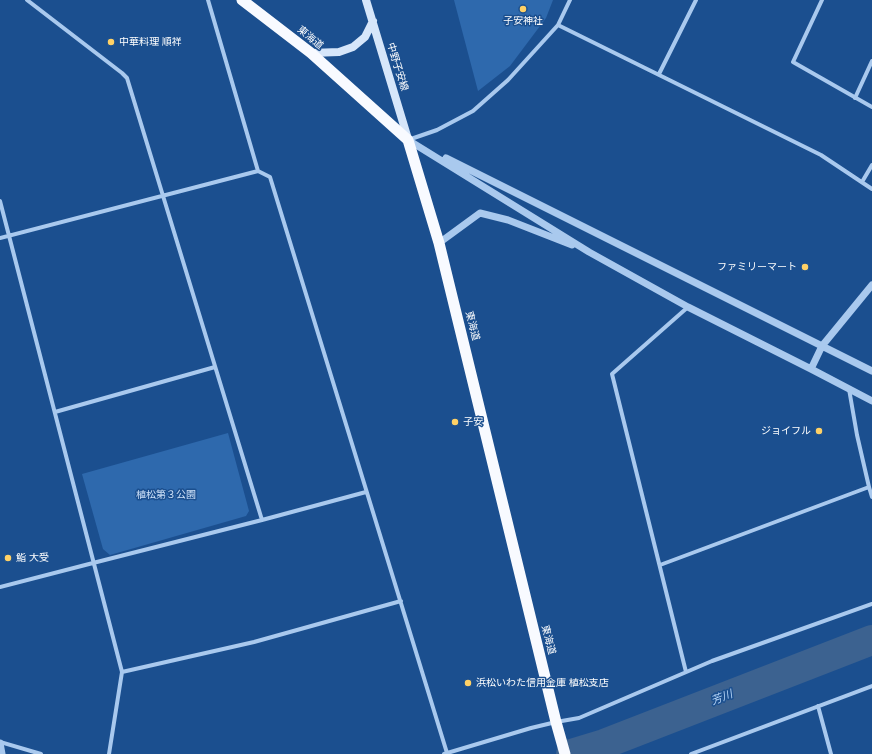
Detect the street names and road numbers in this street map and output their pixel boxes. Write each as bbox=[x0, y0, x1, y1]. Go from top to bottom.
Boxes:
street label: 東海道 bbox=[295, 24, 325, 52]
street label: 中野子安線 bbox=[384, 41, 410, 93]
street label: 東海道 bbox=[463, 310, 481, 342]
street label: 東海道 bbox=[539, 624, 557, 656]

